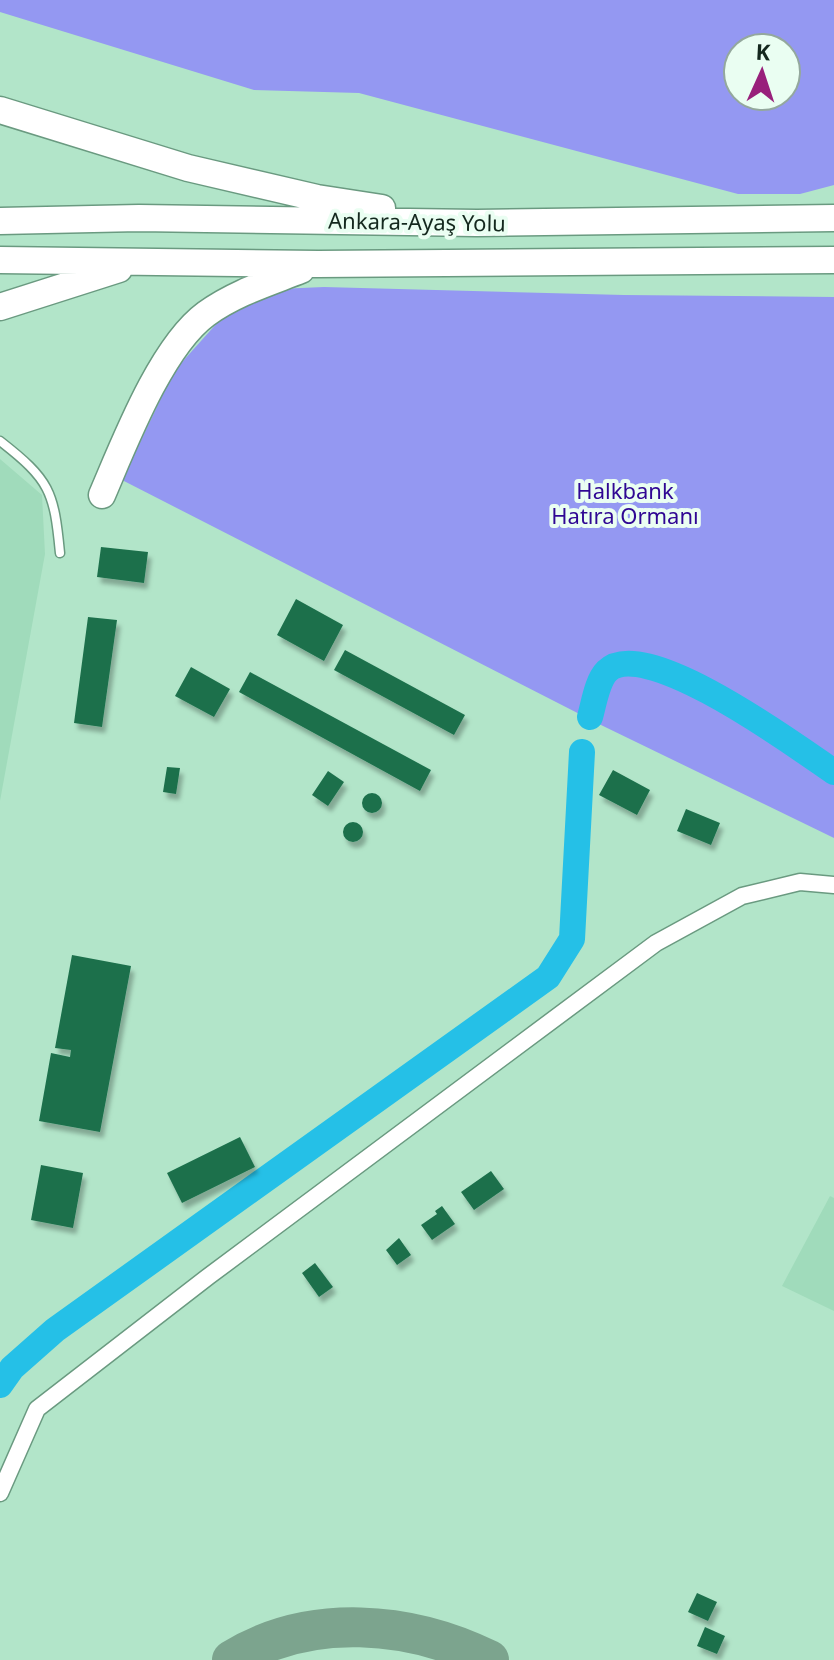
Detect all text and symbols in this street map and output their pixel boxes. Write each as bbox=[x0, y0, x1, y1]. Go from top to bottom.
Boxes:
north arrow bbox=[722, 32, 802, 112]
text: K bbox=[755, 36, 772, 66]
street label: Ankara-Ayaş Yolu bbox=[328, 204, 506, 238]
park label: Halkbank Hatıra Ormanı bbox=[551, 475, 699, 530]

